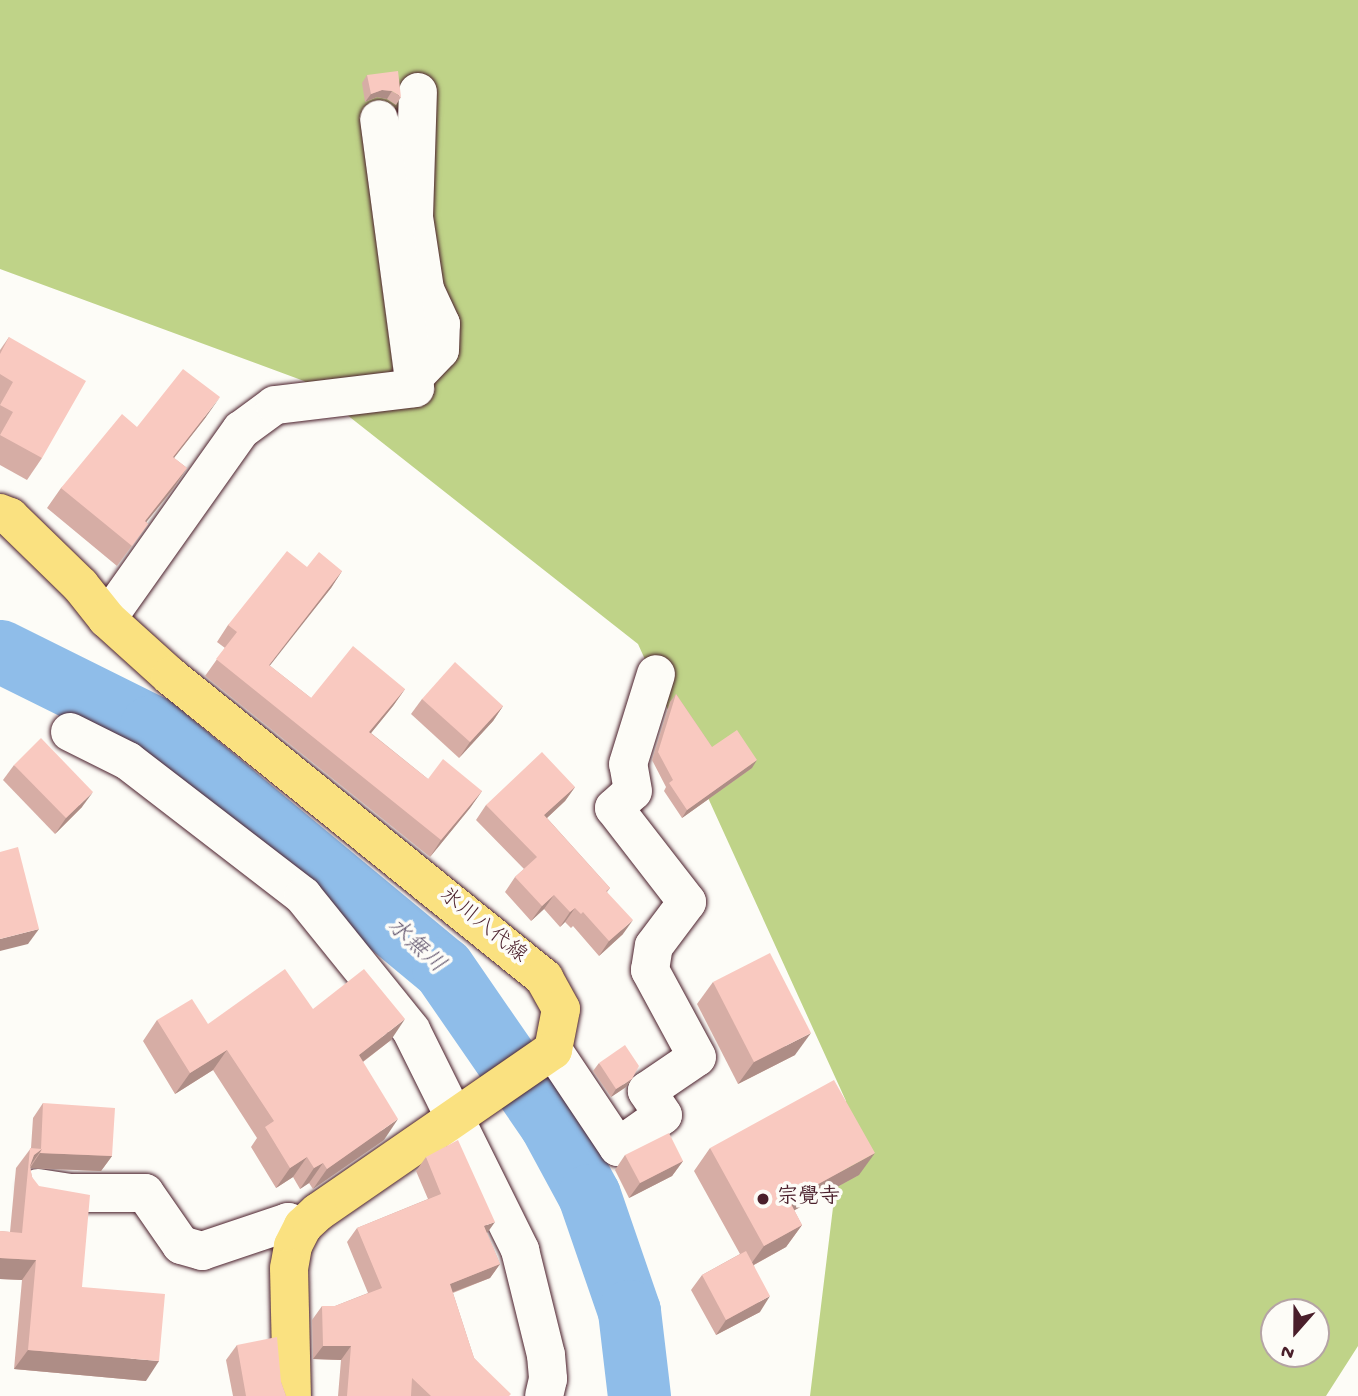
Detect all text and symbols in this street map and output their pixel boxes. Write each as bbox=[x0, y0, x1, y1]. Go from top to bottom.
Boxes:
street label: 氷川八代線 bbox=[433, 884, 531, 970]
water label: 水無川 bbox=[380, 914, 450, 980]
place label: 宗覺寺 bbox=[777, 1186, 840, 1212]
marker: 宗覺寺 bbox=[755, 1191, 771, 1207]
north arrow bbox=[1260, 1298, 1330, 1368]
text: N bbox=[1278, 1338, 1298, 1364]

